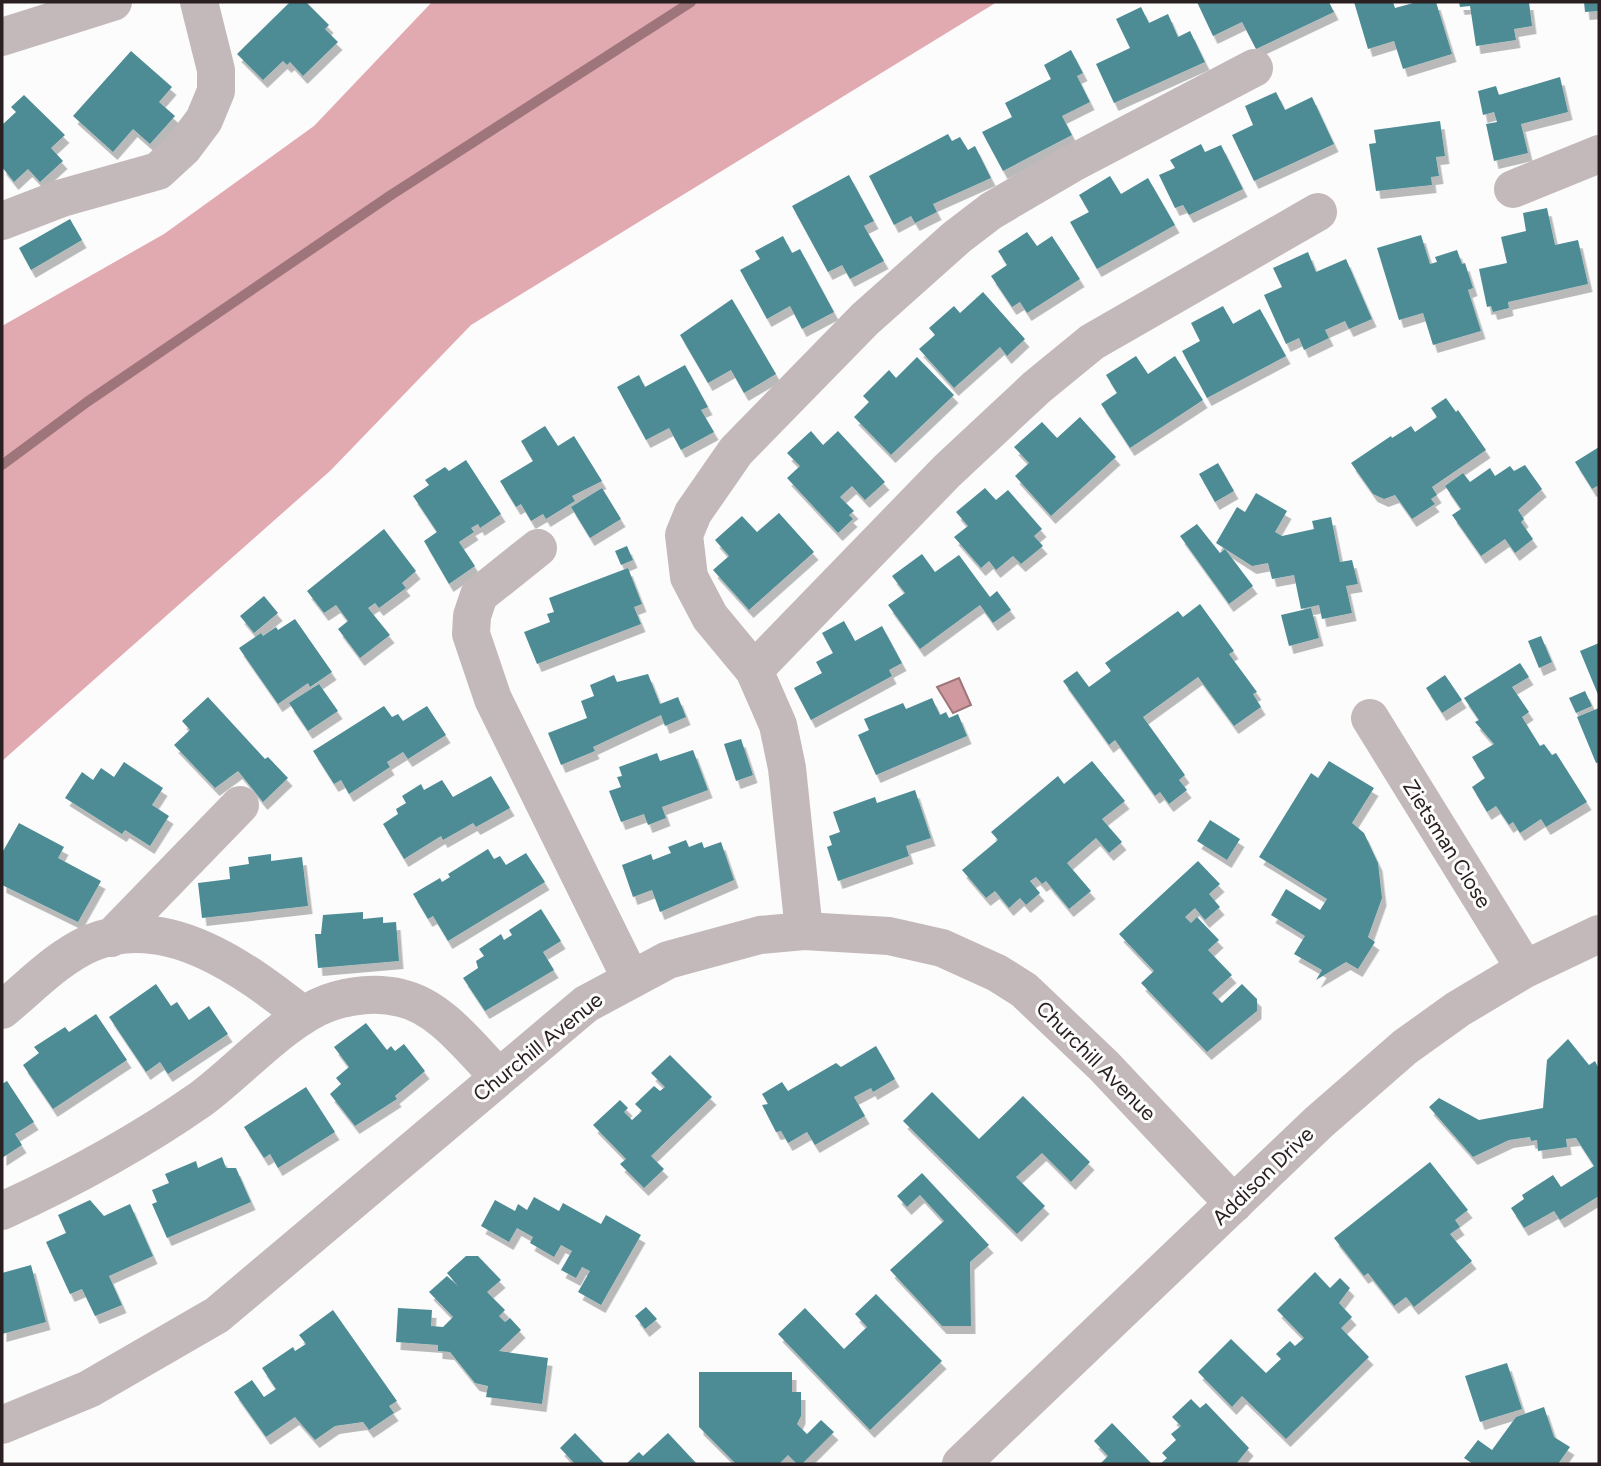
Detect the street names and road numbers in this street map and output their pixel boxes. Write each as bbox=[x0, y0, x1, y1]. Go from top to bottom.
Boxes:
street label: Zietsman Close bbox=[1398, 775, 1497, 912]
street label: Churchill Avenue bbox=[468, 987, 607, 1106]
street label: Churchill Avenue bbox=[1031, 996, 1161, 1126]
street label: Addison Drive bbox=[1207, 1121, 1318, 1230]

